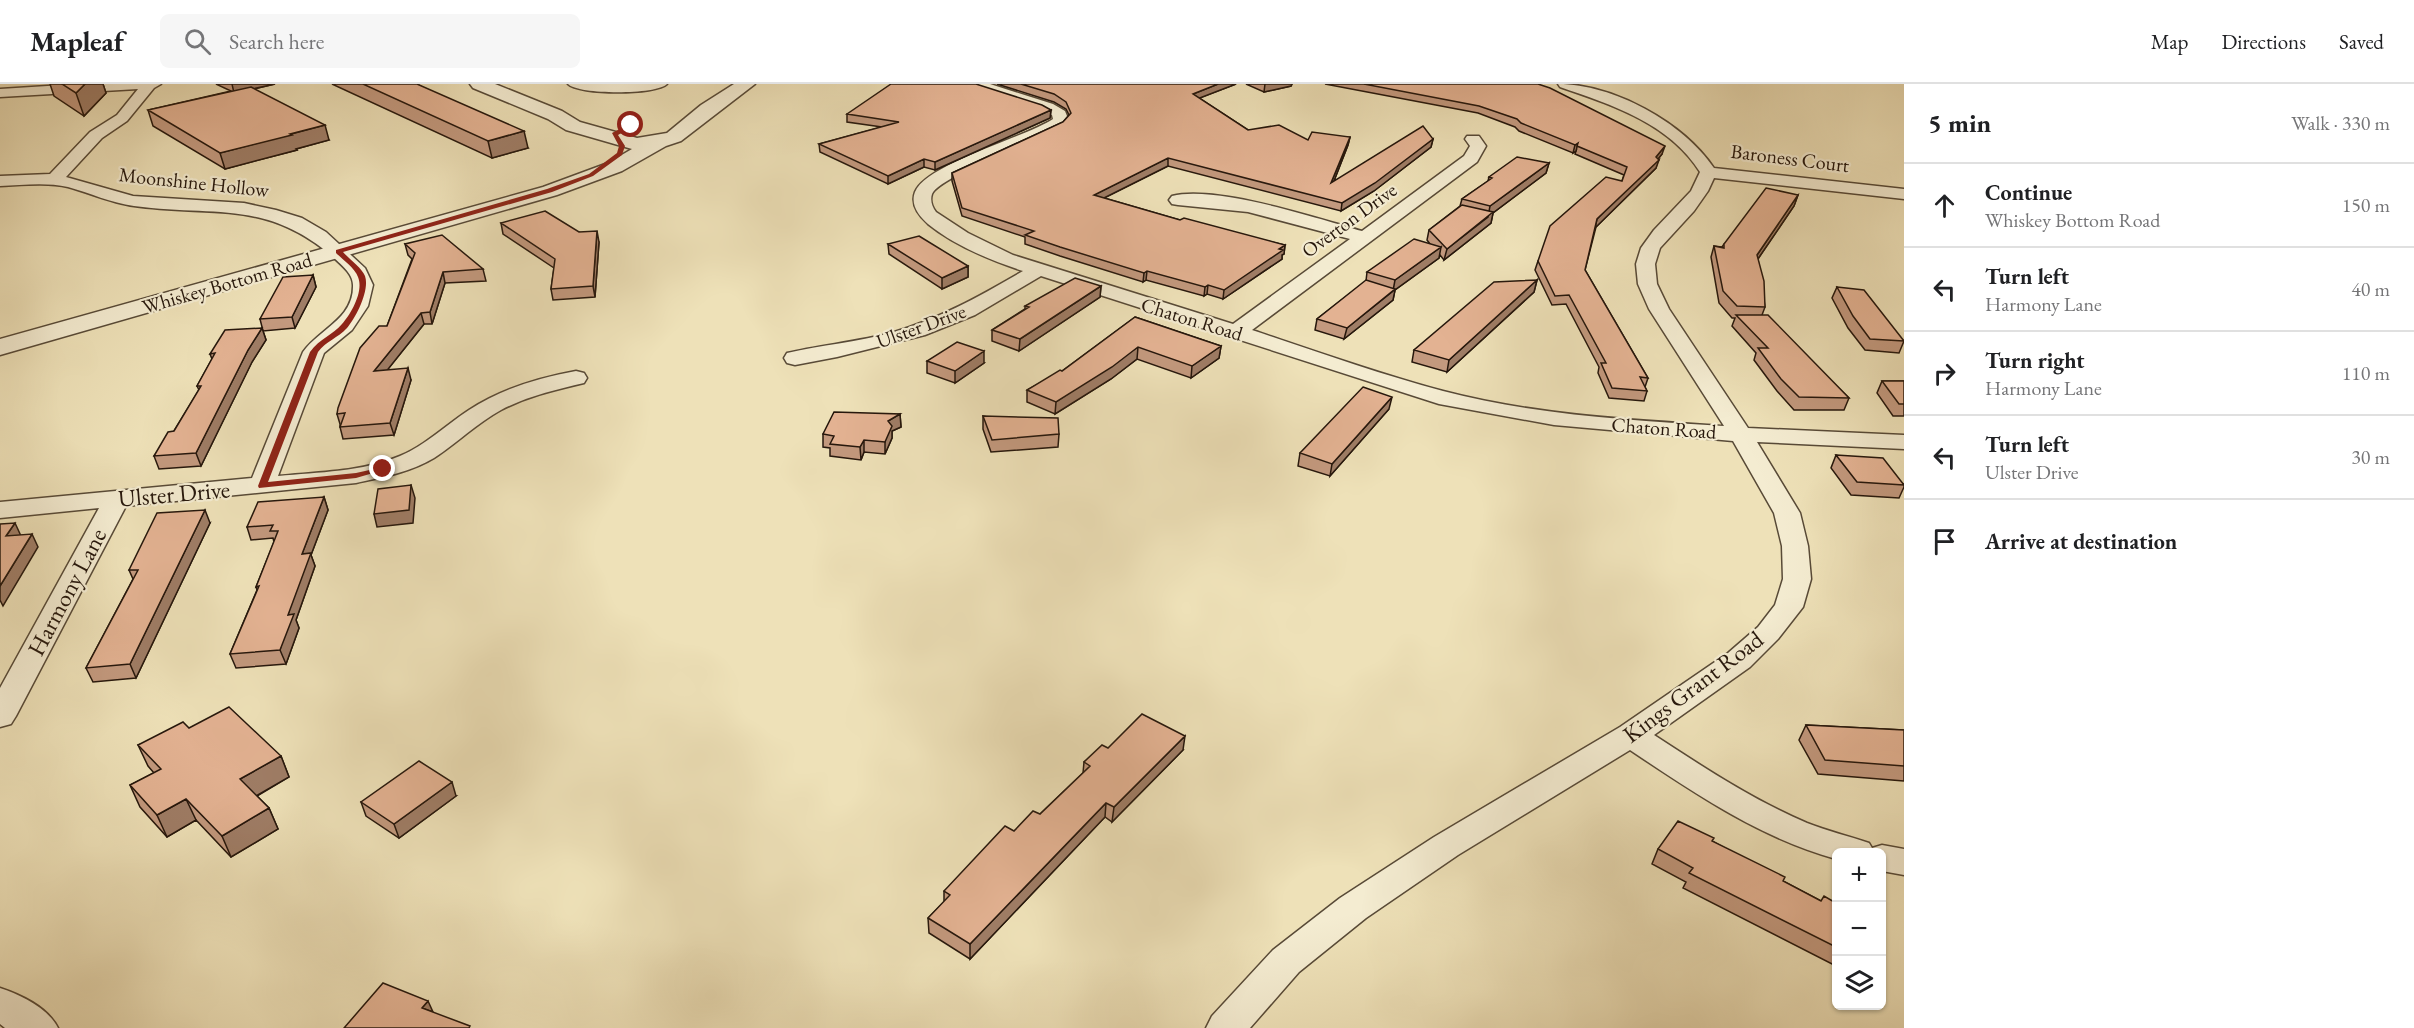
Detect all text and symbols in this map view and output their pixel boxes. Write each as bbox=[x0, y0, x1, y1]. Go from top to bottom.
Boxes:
search box bbox=[160, 14, 580, 68]
text: Mapleaf bbox=[30, 23, 124, 59]
icon: search bbox=[181, 25, 214, 58]
text: Search here bbox=[229, 27, 324, 56]
text: Map bbox=[2151, 28, 2188, 55]
text: Directions bbox=[2221, 28, 2306, 55]
text: Saved bbox=[2339, 28, 2384, 55]
text: 5 min bbox=[1928, 106, 1991, 140]
text: Walk · 330 m bbox=[2291, 110, 2390, 136]
route start bbox=[617, 111, 643, 137]
street label: Baroness Court bbox=[1729, 138, 1851, 178]
street label: Moonshine Hollow bbox=[118, 161, 271, 203]
street label: Overton Drive bbox=[1296, 177, 1402, 263]
text: Continue bbox=[1985, 178, 2072, 207]
icon: ahead bbox=[1928, 189, 1961, 222]
text: 150 m bbox=[2342, 192, 2390, 218]
text: Whiskey Bottom Road bbox=[1985, 207, 2160, 233]
street label: Whiskey Bottom Road bbox=[139, 246, 316, 320]
text: Turn left bbox=[1985, 262, 2069, 291]
icon: left bbox=[1928, 273, 1961, 306]
text: 40 m bbox=[2351, 276, 2390, 302]
street label: Chaton Road bbox=[1138, 291, 1247, 347]
text: Harmony Lane bbox=[1985, 291, 2102, 317]
street label: Ulster Drive bbox=[873, 298, 970, 354]
text: Turn right bbox=[1985, 346, 2084, 375]
icon: right bbox=[1928, 357, 1961, 390]
text: 110 m bbox=[2342, 360, 2390, 386]
text: Harmony Lane bbox=[1985, 375, 2102, 401]
street label: Chaton Road bbox=[1611, 411, 1718, 445]
text: Turn left bbox=[1985, 430, 2069, 459]
icon: left bbox=[1928, 441, 1961, 474]
text: 30 m bbox=[2351, 444, 2390, 470]
route end bbox=[369, 455, 395, 481]
text: Ulster Drive bbox=[1985, 459, 2079, 485]
street label: Ulster Drive bbox=[117, 473, 231, 514]
street label: Harmony Lane bbox=[20, 523, 113, 661]
icon: arrive bbox=[1928, 525, 1961, 558]
text: Arrive at destination bbox=[1985, 527, 2177, 556]
street label: Kings Grant Road bbox=[1616, 623, 1770, 750]
map controls bbox=[1832, 848, 1886, 1010]
button: + bbox=[1832, 848, 1886, 902]
button: − bbox=[1832, 902, 1886, 956]
button: layers bbox=[1832, 956, 1886, 1010]

